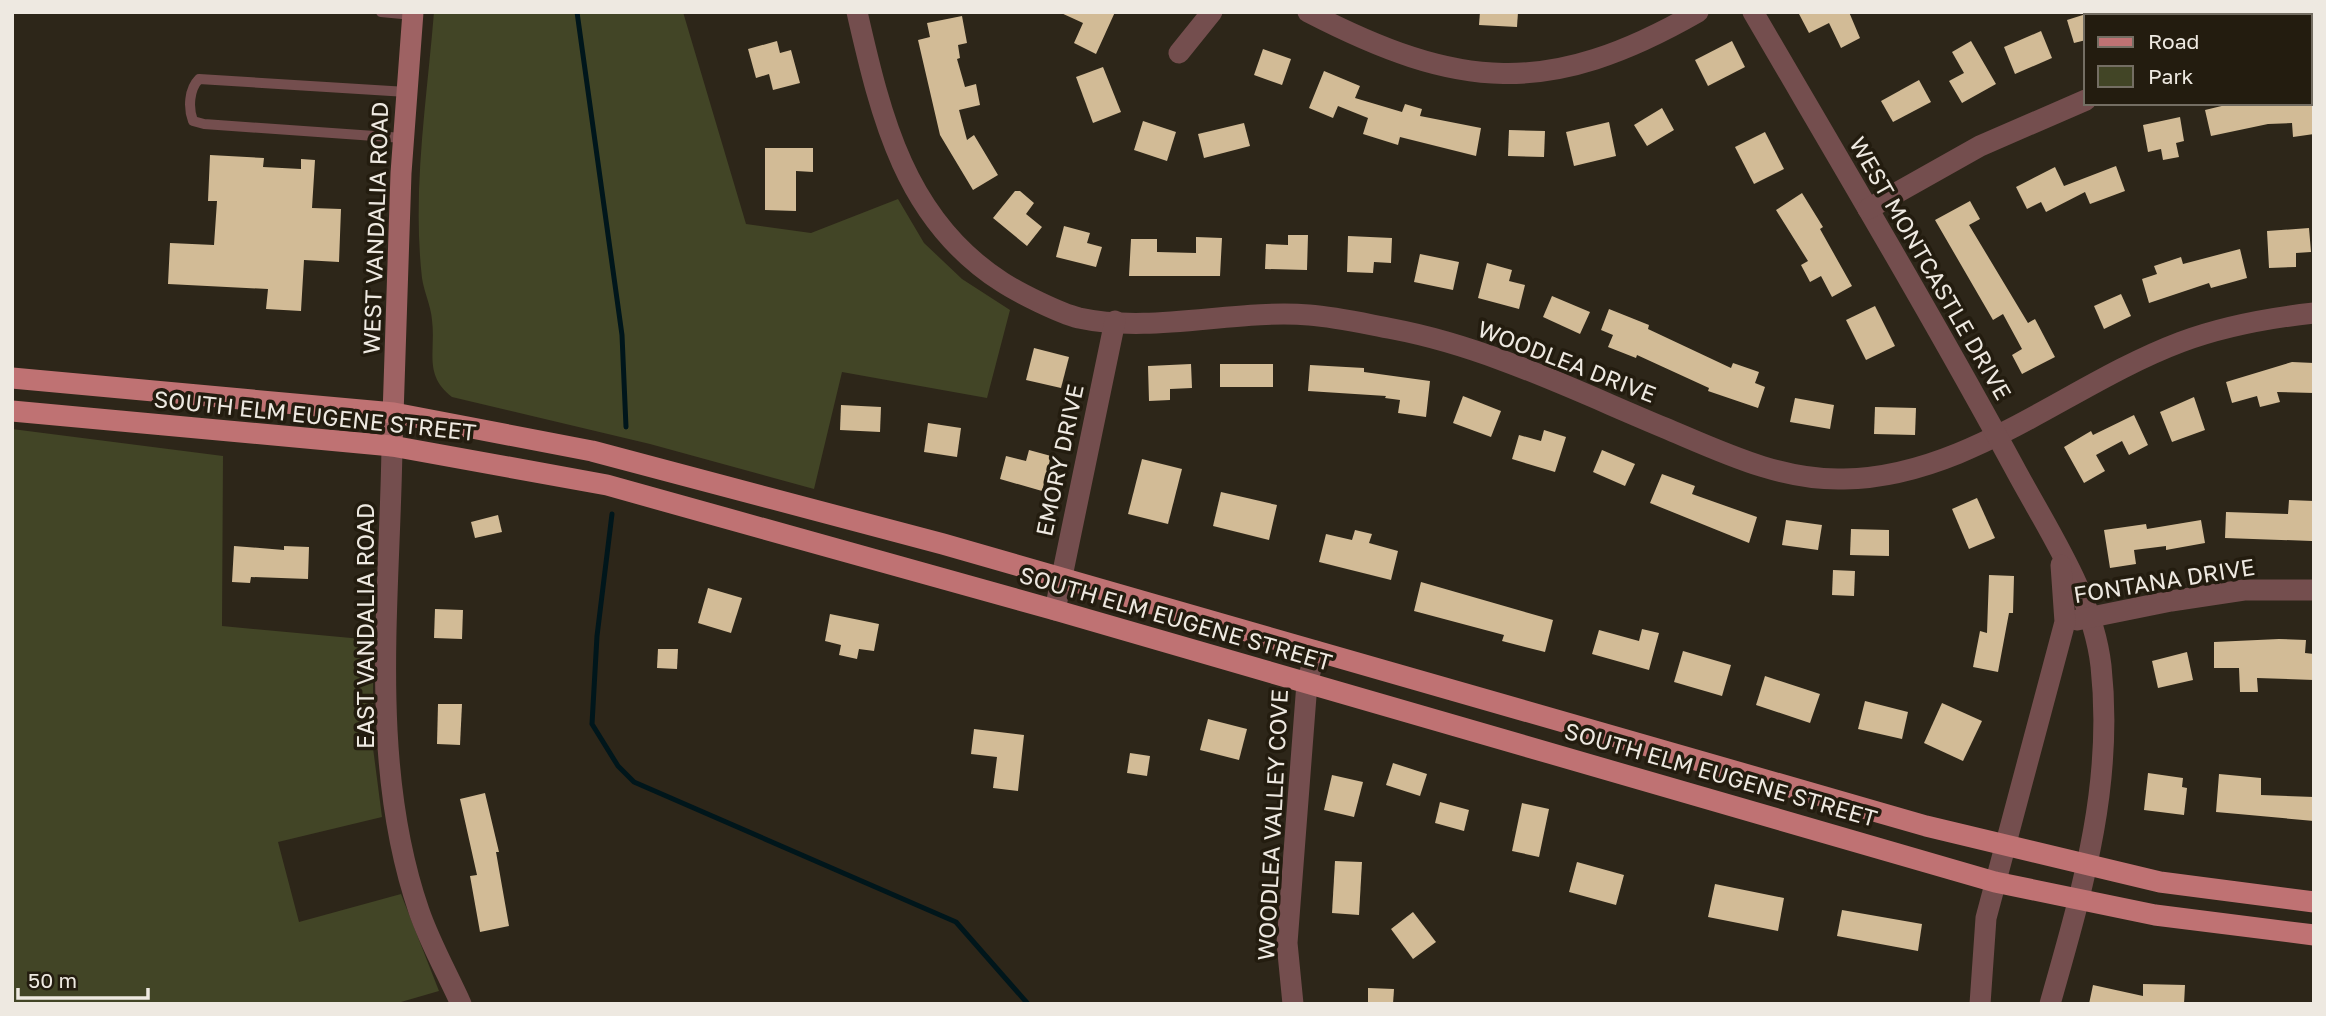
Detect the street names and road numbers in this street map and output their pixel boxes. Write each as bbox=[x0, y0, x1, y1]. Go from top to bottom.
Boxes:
street label: WEST VANDALIA ROAD bbox=[357, 101, 393, 355]
street label: WEST MONTCASTLE DRIVE bbox=[1844, 131, 2018, 405]
street label: WOODLEA DRIVE bbox=[1474, 314, 1660, 408]
street label: EMORY DRIVE bbox=[1029, 381, 1089, 539]
street label: SOUTH ELM EUGENE STREET bbox=[152, 384, 478, 446]
street label: EAST VANDALIA ROAD bbox=[351, 503, 379, 749]
street label: FONTANA DRIVE bbox=[2071, 552, 2257, 608]
street label: SOUTH ELM EUGENE STREET bbox=[1016, 560, 1336, 676]
street label: WOODLEA VALLEY COVE bbox=[1251, 689, 1293, 961]
street label: SOUTH ELM EUGENE STREET bbox=[1561, 716, 1881, 832]

